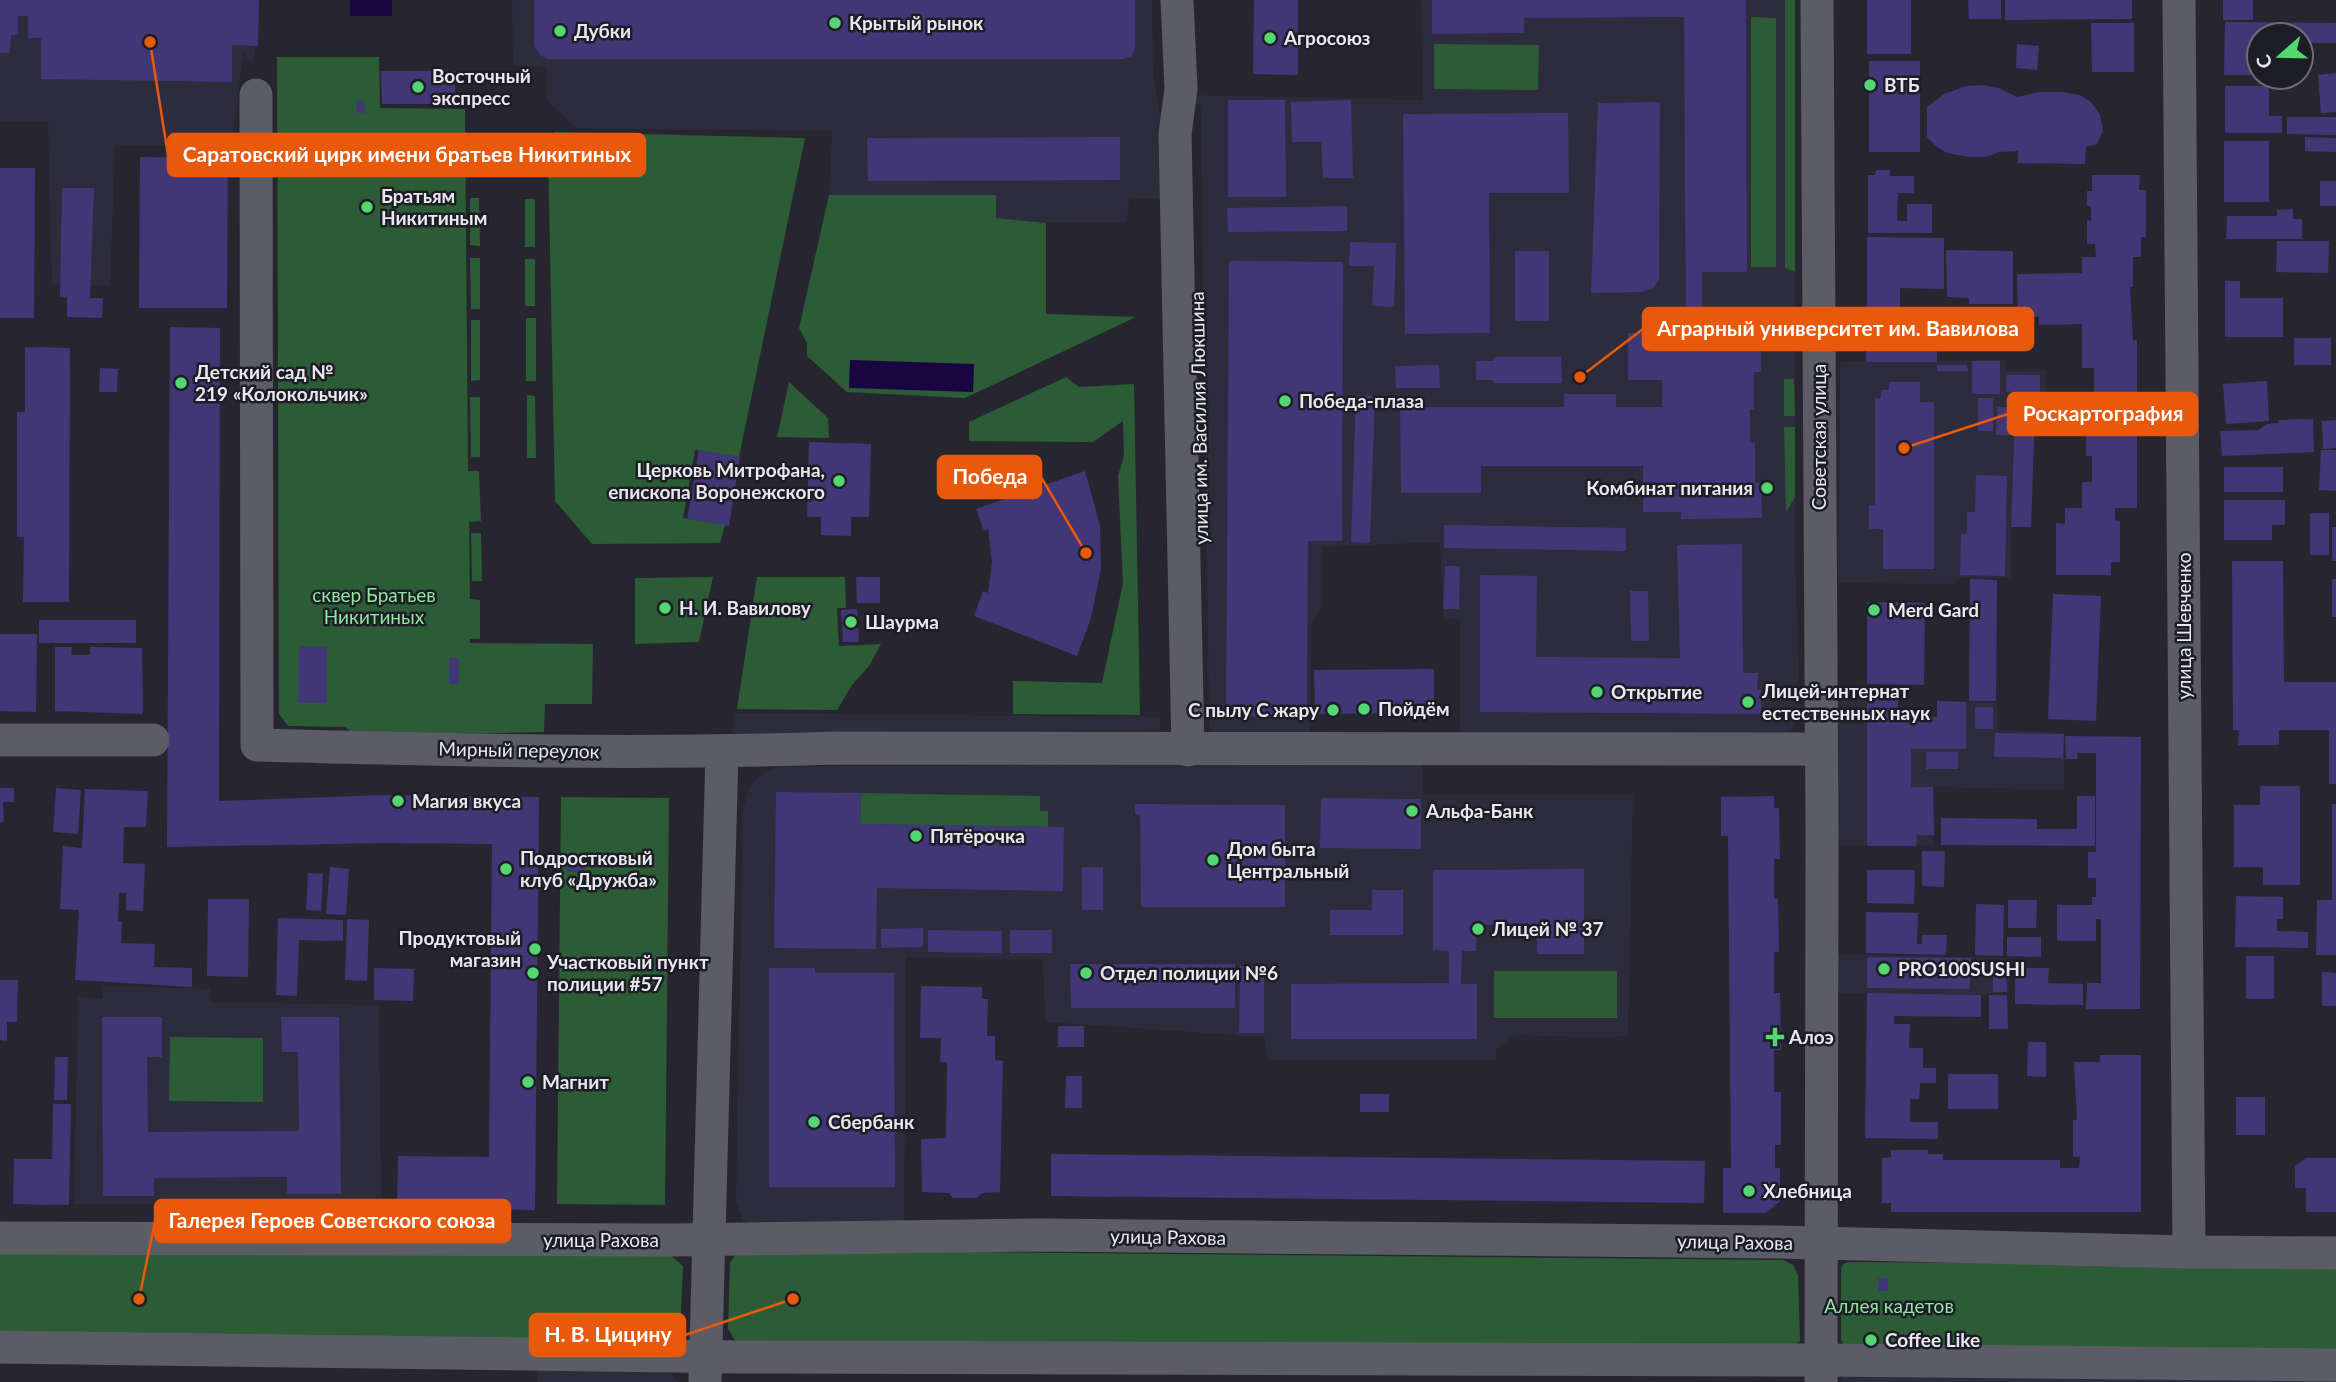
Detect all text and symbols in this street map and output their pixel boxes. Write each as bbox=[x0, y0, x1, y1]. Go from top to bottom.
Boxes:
place label: Крытый рынок bbox=[849, 11, 984, 34]
marker: Крытый рынок bbox=[827, 15, 843, 31]
place label: Дубки bbox=[574, 19, 631, 42]
north arrow bbox=[2245, 21, 2315, 91]
marker: Дубки bbox=[552, 23, 568, 39]
place label: Агросоюз bbox=[1283, 26, 1370, 49]
marker: Агросоюз bbox=[1262, 30, 1278, 46]
text: С bbox=[2250, 52, 2277, 72]
place label: Восточный экспресс bbox=[432, 64, 531, 109]
place label: ВТБ bbox=[1884, 73, 1920, 96]
marker: ВТБ bbox=[1862, 77, 1878, 93]
marker: Восточный экспресс bbox=[410, 79, 426, 95]
callout: Саратовский цирк имени братьев Никитиных bbox=[168, 134, 645, 176]
text: Саратовский цирк имени братьев Никитиных bbox=[183, 141, 631, 166]
place label: Братьям Никитиным bbox=[381, 184, 487, 229]
marker: Братьям Никитиным bbox=[359, 199, 375, 215]
street label: улица им. Василия Люкшина bbox=[1185, 291, 1212, 545]
callout: Аграрный университет им. Вавилова bbox=[1643, 308, 2033, 350]
text: Аграрный университет им. Вавилова bbox=[1656, 315, 2019, 340]
place label: Детский сад № 219 «Колокольчик» bbox=[195, 360, 368, 405]
street label: Советская улица bbox=[1807, 364, 1830, 510]
marker: Детский сад № 219 «Колокольчик» bbox=[173, 375, 189, 391]
place label: Победа-плаза bbox=[1299, 389, 1424, 412]
marker: Победа-плаза bbox=[1277, 393, 1293, 409]
callout: Роскартография bbox=[2008, 393, 2197, 435]
text: Роскартография bbox=[2023, 400, 2183, 425]
callout: Победа bbox=[938, 456, 1041, 498]
place label: Церковь Митрофана, епископа Воронежского bbox=[608, 458, 825, 503]
text: Победа bbox=[953, 463, 1027, 488]
marker: Церковь Митрофана, епископа Воронежского bbox=[831, 473, 847, 489]
place label: Комбинат питания bbox=[1586, 476, 1753, 499]
marker: Комбинат питания bbox=[1759, 480, 1775, 496]
street label: улица Шевченко bbox=[2172, 552, 2195, 700]
park label: сквер Братьев Никитиных bbox=[312, 583, 436, 628]
place label: Н. И. Вавилову bbox=[679, 596, 812, 619]
place label: Merd Gard bbox=[1888, 598, 1979, 621]
marker: Н. И. Вавилову bbox=[657, 600, 673, 616]
marker: Merd Gard bbox=[1866, 602, 1882, 618]
place label: Шаурма bbox=[865, 610, 939, 633]
marker: Шаурма bbox=[843, 614, 859, 630]
place label: Лицей-интернат естественных наук bbox=[1761, 679, 1931, 724]
place label: Открытие bbox=[1611, 680, 1702, 703]
marker: Открытие bbox=[1589, 684, 1605, 700]
marker: Лицей-интернат естественных наук bbox=[1740, 694, 1756, 710]
place label: Пойдём bbox=[1378, 697, 1450, 720]
place label: С пылу С жару bbox=[1188, 698, 1320, 721]
marker: Пойдём bbox=[1356, 701, 1372, 717]
marker: С пылу С жару bbox=[1325, 702, 1341, 718]
street label: Мирный переулок bbox=[438, 737, 600, 762]
place label: Магия вкуса bbox=[412, 789, 521, 812]
marker: Магия вкуса bbox=[390, 793, 406, 809]
place label: Альфа-Банк bbox=[1425, 799, 1534, 822]
marker: Альфа-Банк bbox=[1404, 803, 1420, 819]
place label: Пятёрочка bbox=[930, 824, 1025, 847]
marker: Пятёрочка bbox=[908, 828, 924, 844]
place label: Дом быта Центральный bbox=[1227, 837, 1349, 882]
place label: Подростковый клуб «Дружба» bbox=[520, 846, 657, 891]
marker: Дом быта Центральный bbox=[1205, 852, 1221, 868]
marker: Подростковый клуб «Дружба» bbox=[498, 861, 514, 877]
place label: Лицей № 37 bbox=[1491, 917, 1604, 940]
marker: Лицей № 37 bbox=[1470, 921, 1486, 937]
place label: Продуктовый магазин bbox=[399, 926, 521, 971]
marker: Продуктовый магазин bbox=[527, 941, 543, 957]
place label: Участковый пункт полиции #57 bbox=[546, 950, 709, 995]
place label: PRO100SUSHI bbox=[1898, 957, 2025, 980]
place label: Отдел полиции №6 bbox=[1100, 961, 1278, 984]
marker: PRO100SUSHI bbox=[1876, 961, 1892, 977]
marker: Участковый пункт полиции #57 bbox=[525, 965, 541, 981]
marker: Отдел полиции №6 bbox=[1078, 965, 1094, 981]
place label: Алоэ bbox=[1788, 1025, 1834, 1048]
marker: Алоэ bbox=[1767, 1029, 1783, 1045]
place label: Магнит bbox=[542, 1070, 609, 1093]
marker: Магнит bbox=[520, 1074, 536, 1090]
place label: Сбербанк bbox=[828, 1110, 915, 1133]
marker: Сбербанк bbox=[806, 1114, 822, 1130]
place label: Хлебница bbox=[1763, 1179, 1852, 1202]
marker: Хлебница bbox=[1741, 1183, 1757, 1199]
callout: Галерея Героев Советского союза bbox=[155, 1200, 510, 1242]
text: Галерея Героев Советского союза bbox=[168, 1207, 496, 1232]
street label: улица Рахова bbox=[1110, 1224, 1226, 1249]
street label: улица Рахова bbox=[543, 1228, 659, 1251]
street label: улица Рахова bbox=[1677, 1229, 1793, 1254]
park label: Аллея кадетов bbox=[1824, 1294, 1954, 1317]
callout: Н. В. Цицину bbox=[530, 1314, 685, 1356]
text: Н. В. Цицину bbox=[544, 1321, 673, 1346]
place label: Coffee Like bbox=[1885, 1328, 1980, 1351]
marker: Coffee Like bbox=[1863, 1332, 1879, 1348]

